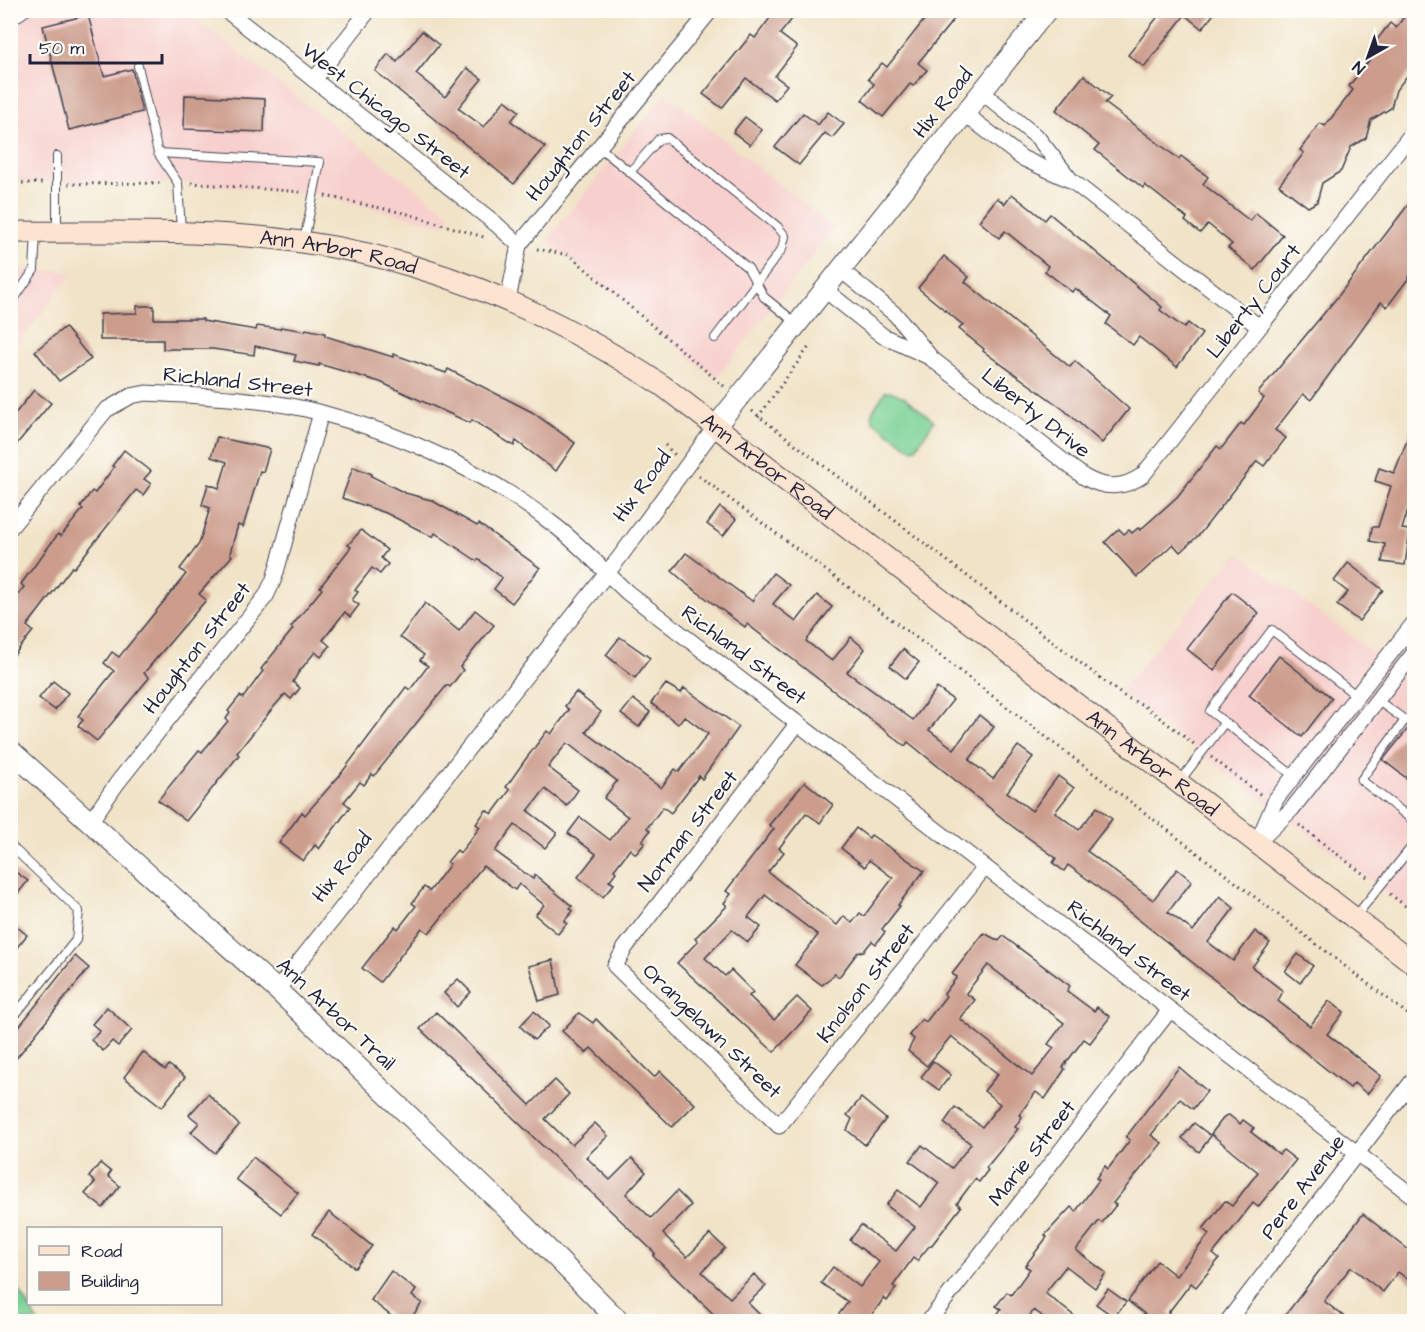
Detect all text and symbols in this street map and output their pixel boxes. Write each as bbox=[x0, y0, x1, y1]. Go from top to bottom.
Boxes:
scale bar bbox=[30, 27, 162, 65]
north arrow bbox=[1338, 27, 1398, 87]
text: 50 m bbox=[39, 36, 84, 61]
street label: West Chicago Street bbox=[294, 36, 477, 188]
text: N bbox=[1348, 56, 1370, 79]
street label: Hix Road bbox=[906, 61, 980, 144]
street label: Houghton Street bbox=[519, 64, 645, 209]
street label: Ann Arbor Road bbox=[259, 223, 421, 281]
street label: Liberty Court bbox=[1200, 237, 1310, 366]
street label: Richland Street bbox=[162, 360, 315, 404]
street label: Liberty Drive bbox=[974, 361, 1097, 466]
street label: Ann Arbor Road bbox=[695, 406, 840, 527]
street label: Hix Road bbox=[606, 444, 678, 528]
street label: Houghton Street bbox=[136, 575, 260, 721]
street label: Richland Street bbox=[675, 598, 813, 712]
street label: Ann Arbor Road bbox=[1080, 702, 1225, 823]
street label: Norman Street bbox=[631, 764, 745, 898]
street label: Hix Road bbox=[305, 825, 379, 908]
street label: Richland Street bbox=[1061, 893, 1198, 1009]
street label: Knolson Street bbox=[810, 917, 922, 1049]
street label: Ann Arbor Trail bbox=[270, 951, 402, 1077]
street label: Orangelawn Street bbox=[634, 957, 789, 1107]
street label: Marie Street bbox=[981, 1093, 1083, 1212]
street label: Pere Avenue bbox=[1254, 1129, 1352, 1245]
legend bbox=[27, 1227, 222, 1305]
text: Road bbox=[81, 1239, 122, 1264]
text: Building bbox=[81, 1269, 139, 1295]

